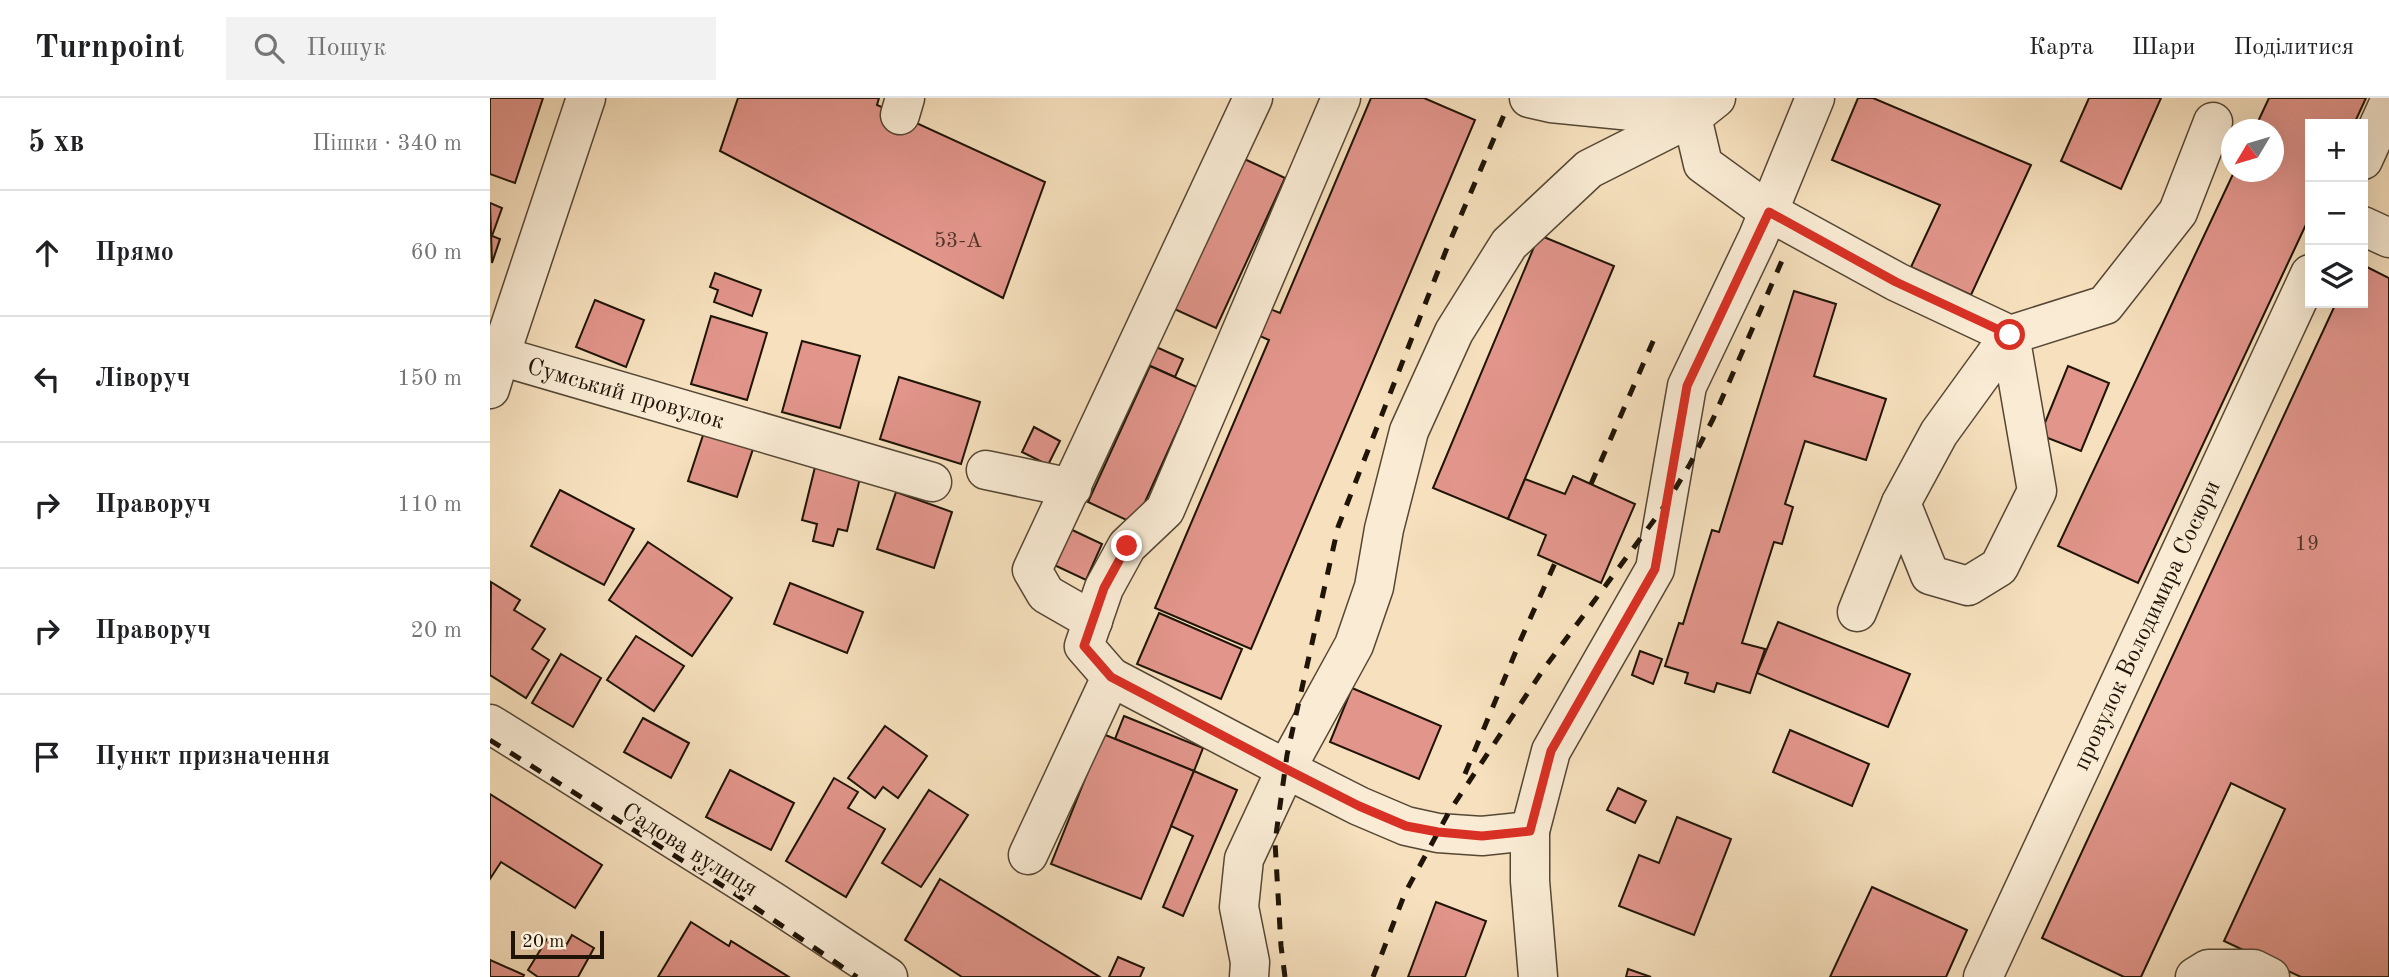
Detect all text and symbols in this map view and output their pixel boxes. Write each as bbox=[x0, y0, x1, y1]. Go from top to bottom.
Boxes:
search box bbox=[226, 17, 716, 80]
icon: search bbox=[250, 29, 288, 67]
text: Turnpoint bbox=[35, 32, 184, 65]
text: Пошук bbox=[306, 35, 386, 61]
text: Карта bbox=[2029, 36, 2094, 60]
text: Шари bbox=[2132, 36, 2195, 60]
text: Поділитися bbox=[2233, 36, 2354, 60]
north arrow bbox=[2221, 119, 2284, 182]
map controls bbox=[2305, 119, 2368, 308]
button: + bbox=[2305, 119, 2368, 182]
text: 5 хв bbox=[28, 128, 84, 158]
text: Пішки · 340 m bbox=[312, 132, 462, 155]
button: − bbox=[2305, 182, 2368, 245]
house number: 53-А bbox=[934, 231, 982, 252]
icon: ahead bbox=[28, 234, 66, 272]
text: Прямо bbox=[95, 240, 174, 266]
text: 60 m bbox=[411, 241, 462, 264]
button: layers bbox=[2305, 245, 2368, 308]
route start bbox=[1994, 319, 2025, 350]
street label: Сумський провулок bbox=[524, 355, 727, 435]
icon: left bbox=[28, 360, 66, 398]
text: Ліворуч bbox=[95, 366, 190, 392]
text: 150 m bbox=[397, 367, 462, 390]
street label: провулок Володимира Сосюри bbox=[2070, 477, 2226, 775]
icon: right bbox=[28, 486, 66, 524]
text: Праворуч bbox=[95, 492, 211, 518]
text: 110 m bbox=[397, 493, 462, 516]
route end bbox=[1111, 530, 1142, 561]
house number: 19 bbox=[2295, 534, 2319, 555]
icon: right bbox=[28, 612, 66, 650]
text: Праворуч bbox=[95, 618, 211, 644]
text: 20 m bbox=[411, 619, 462, 642]
icon: arrive bbox=[28, 738, 66, 776]
text: Пункт призначення bbox=[95, 744, 330, 770]
street label: Садова вулиця bbox=[617, 799, 761, 902]
scale bar bbox=[511, 928, 604, 960]
text: 20 m bbox=[522, 933, 564, 952]

